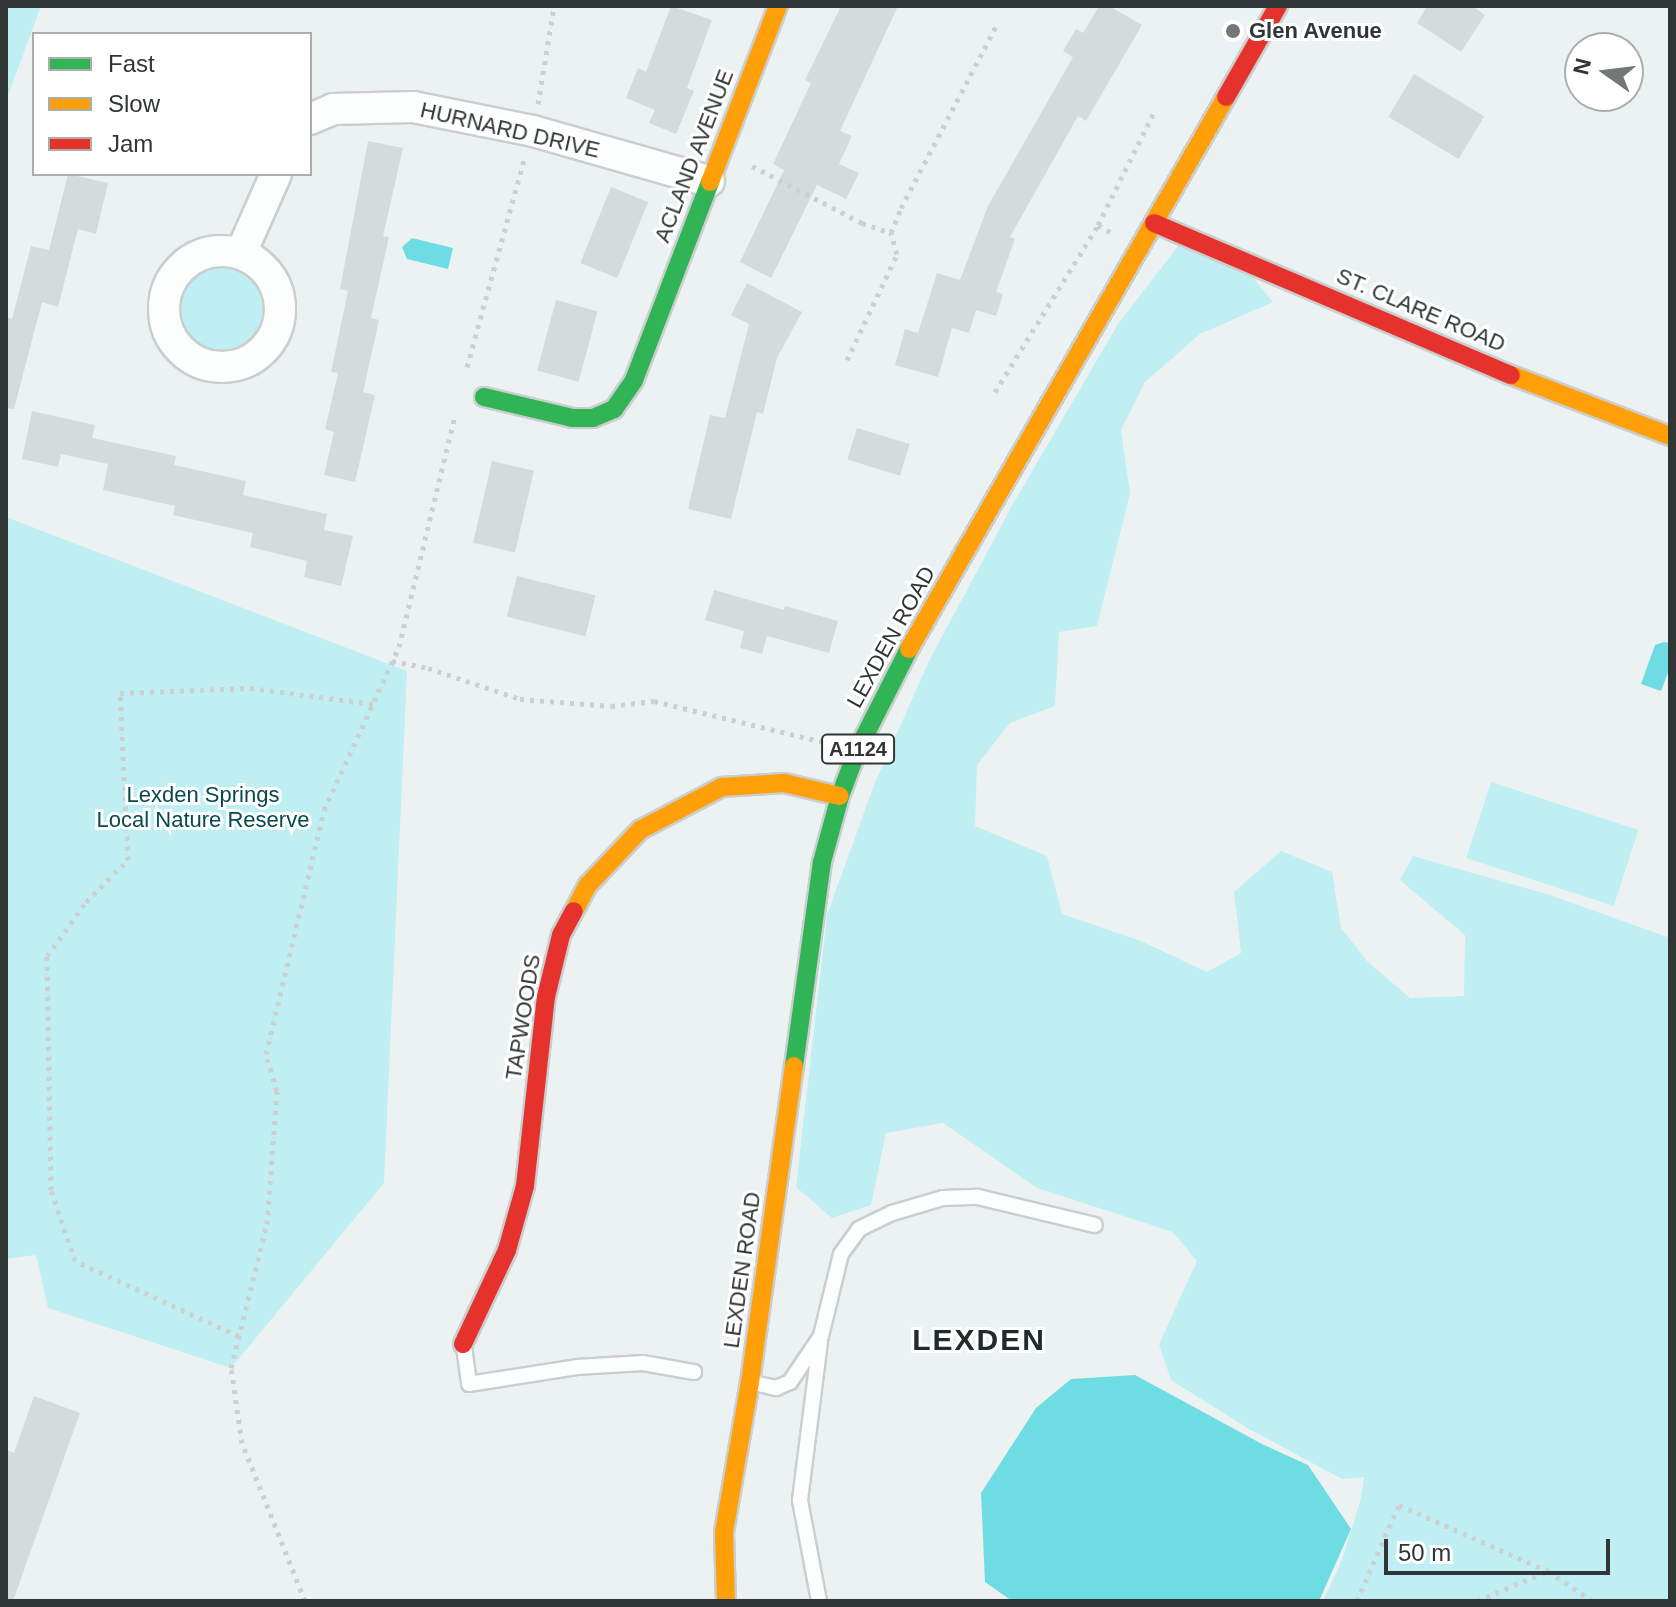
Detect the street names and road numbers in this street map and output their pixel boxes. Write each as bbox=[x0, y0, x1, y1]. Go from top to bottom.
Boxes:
street label: ACLAND AVENUE bbox=[649, 65, 739, 247]
street label: HURNARD DRIVE bbox=[418, 97, 602, 163]
street label: ST. CLARE ROAD bbox=[1333, 263, 1509, 357]
street label: LEXDEN ROAD bbox=[841, 562, 941, 712]
road number: A1124 bbox=[820, 733, 896, 765]
street label: TAPWOODS bbox=[500, 952, 546, 1082]
street label: LEXDEN ROAD bbox=[718, 1190, 766, 1350]

